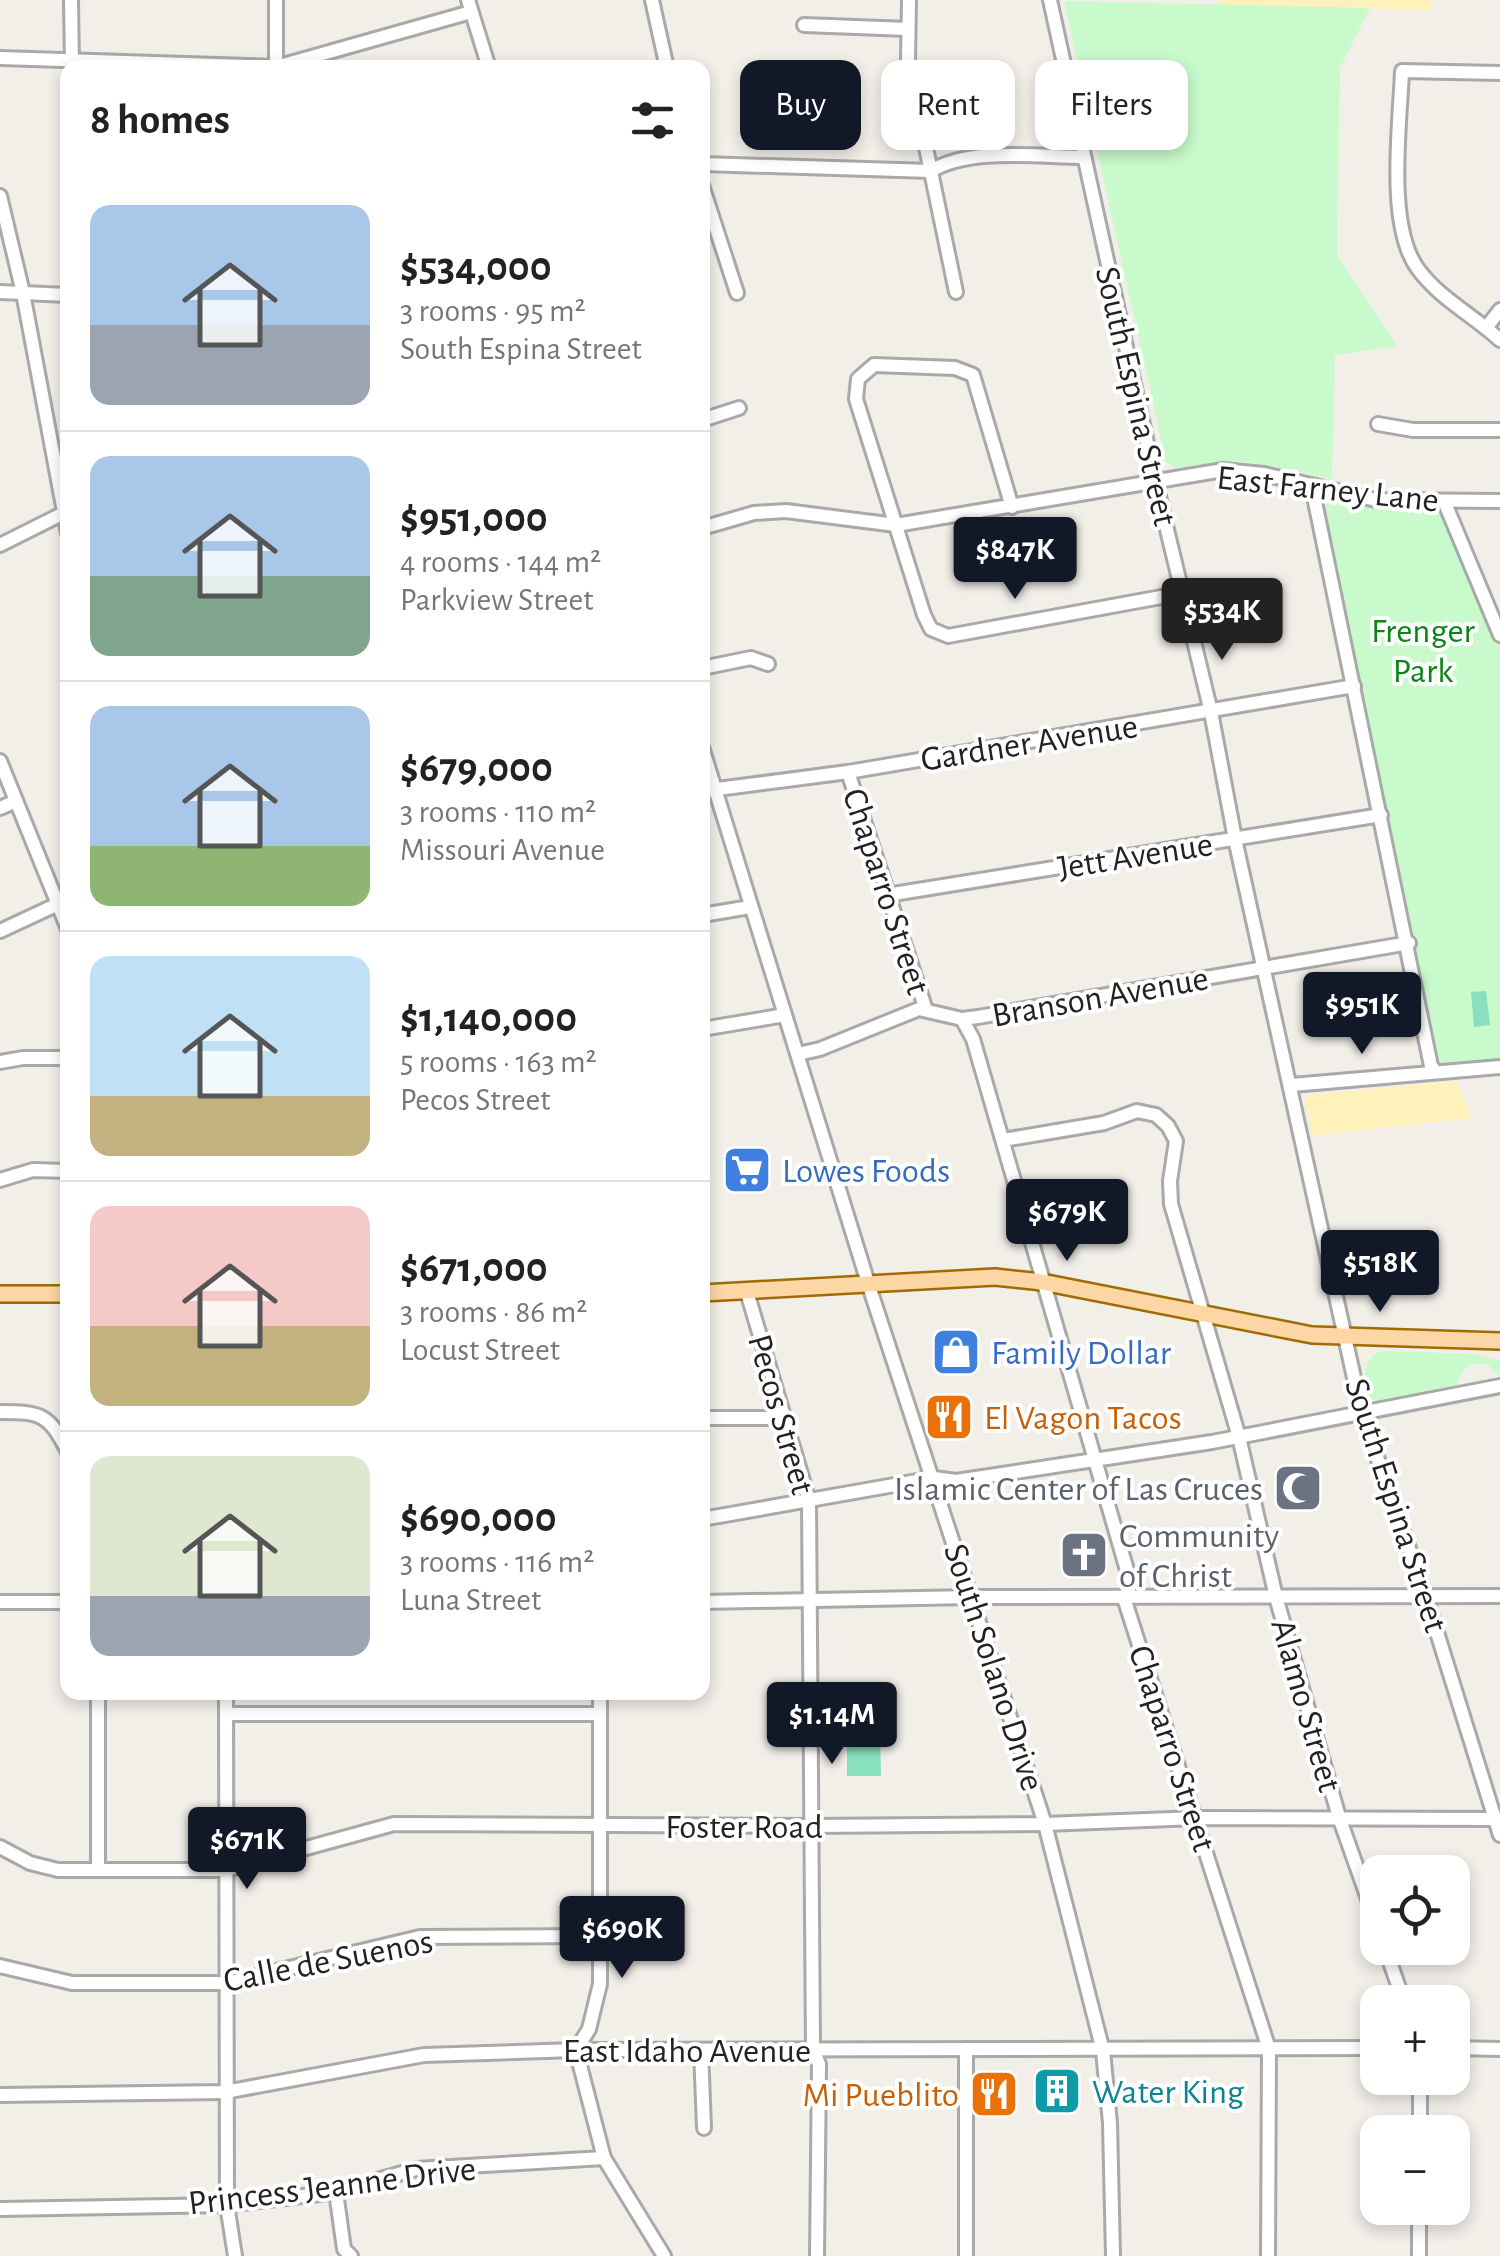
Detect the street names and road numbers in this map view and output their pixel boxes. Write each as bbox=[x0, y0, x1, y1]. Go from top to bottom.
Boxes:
street label: South Espina Street bbox=[1089, 264, 1182, 529]
street label: East Farney Lane bbox=[1215, 460, 1441, 519]
street label: Gardner Avenue bbox=[918, 709, 1140, 778]
street label: Chaparro Street bbox=[836, 784, 935, 999]
street label: Jett Avenue bbox=[1055, 827, 1215, 886]
street label: Branson Avenue bbox=[989, 961, 1211, 1034]
street label: Pecos Street bbox=[741, 1330, 820, 1498]
street label: South Espina Street bbox=[1338, 1374, 1453, 1637]
street label: South Solano Drive bbox=[937, 1540, 1050, 1795]
street label: Alamo Street bbox=[1264, 1615, 1347, 1796]
street label: Chaparro Street bbox=[1122, 1641, 1221, 1856]
street label: Foster Road bbox=[665, 1810, 823, 1845]
street label: Calle de Suenos bbox=[221, 1924, 436, 1999]
street label: East Idaho Avenue bbox=[563, 2034, 811, 2069]
street label: Princess Jeanne Drive bbox=[186, 2151, 478, 2221]

